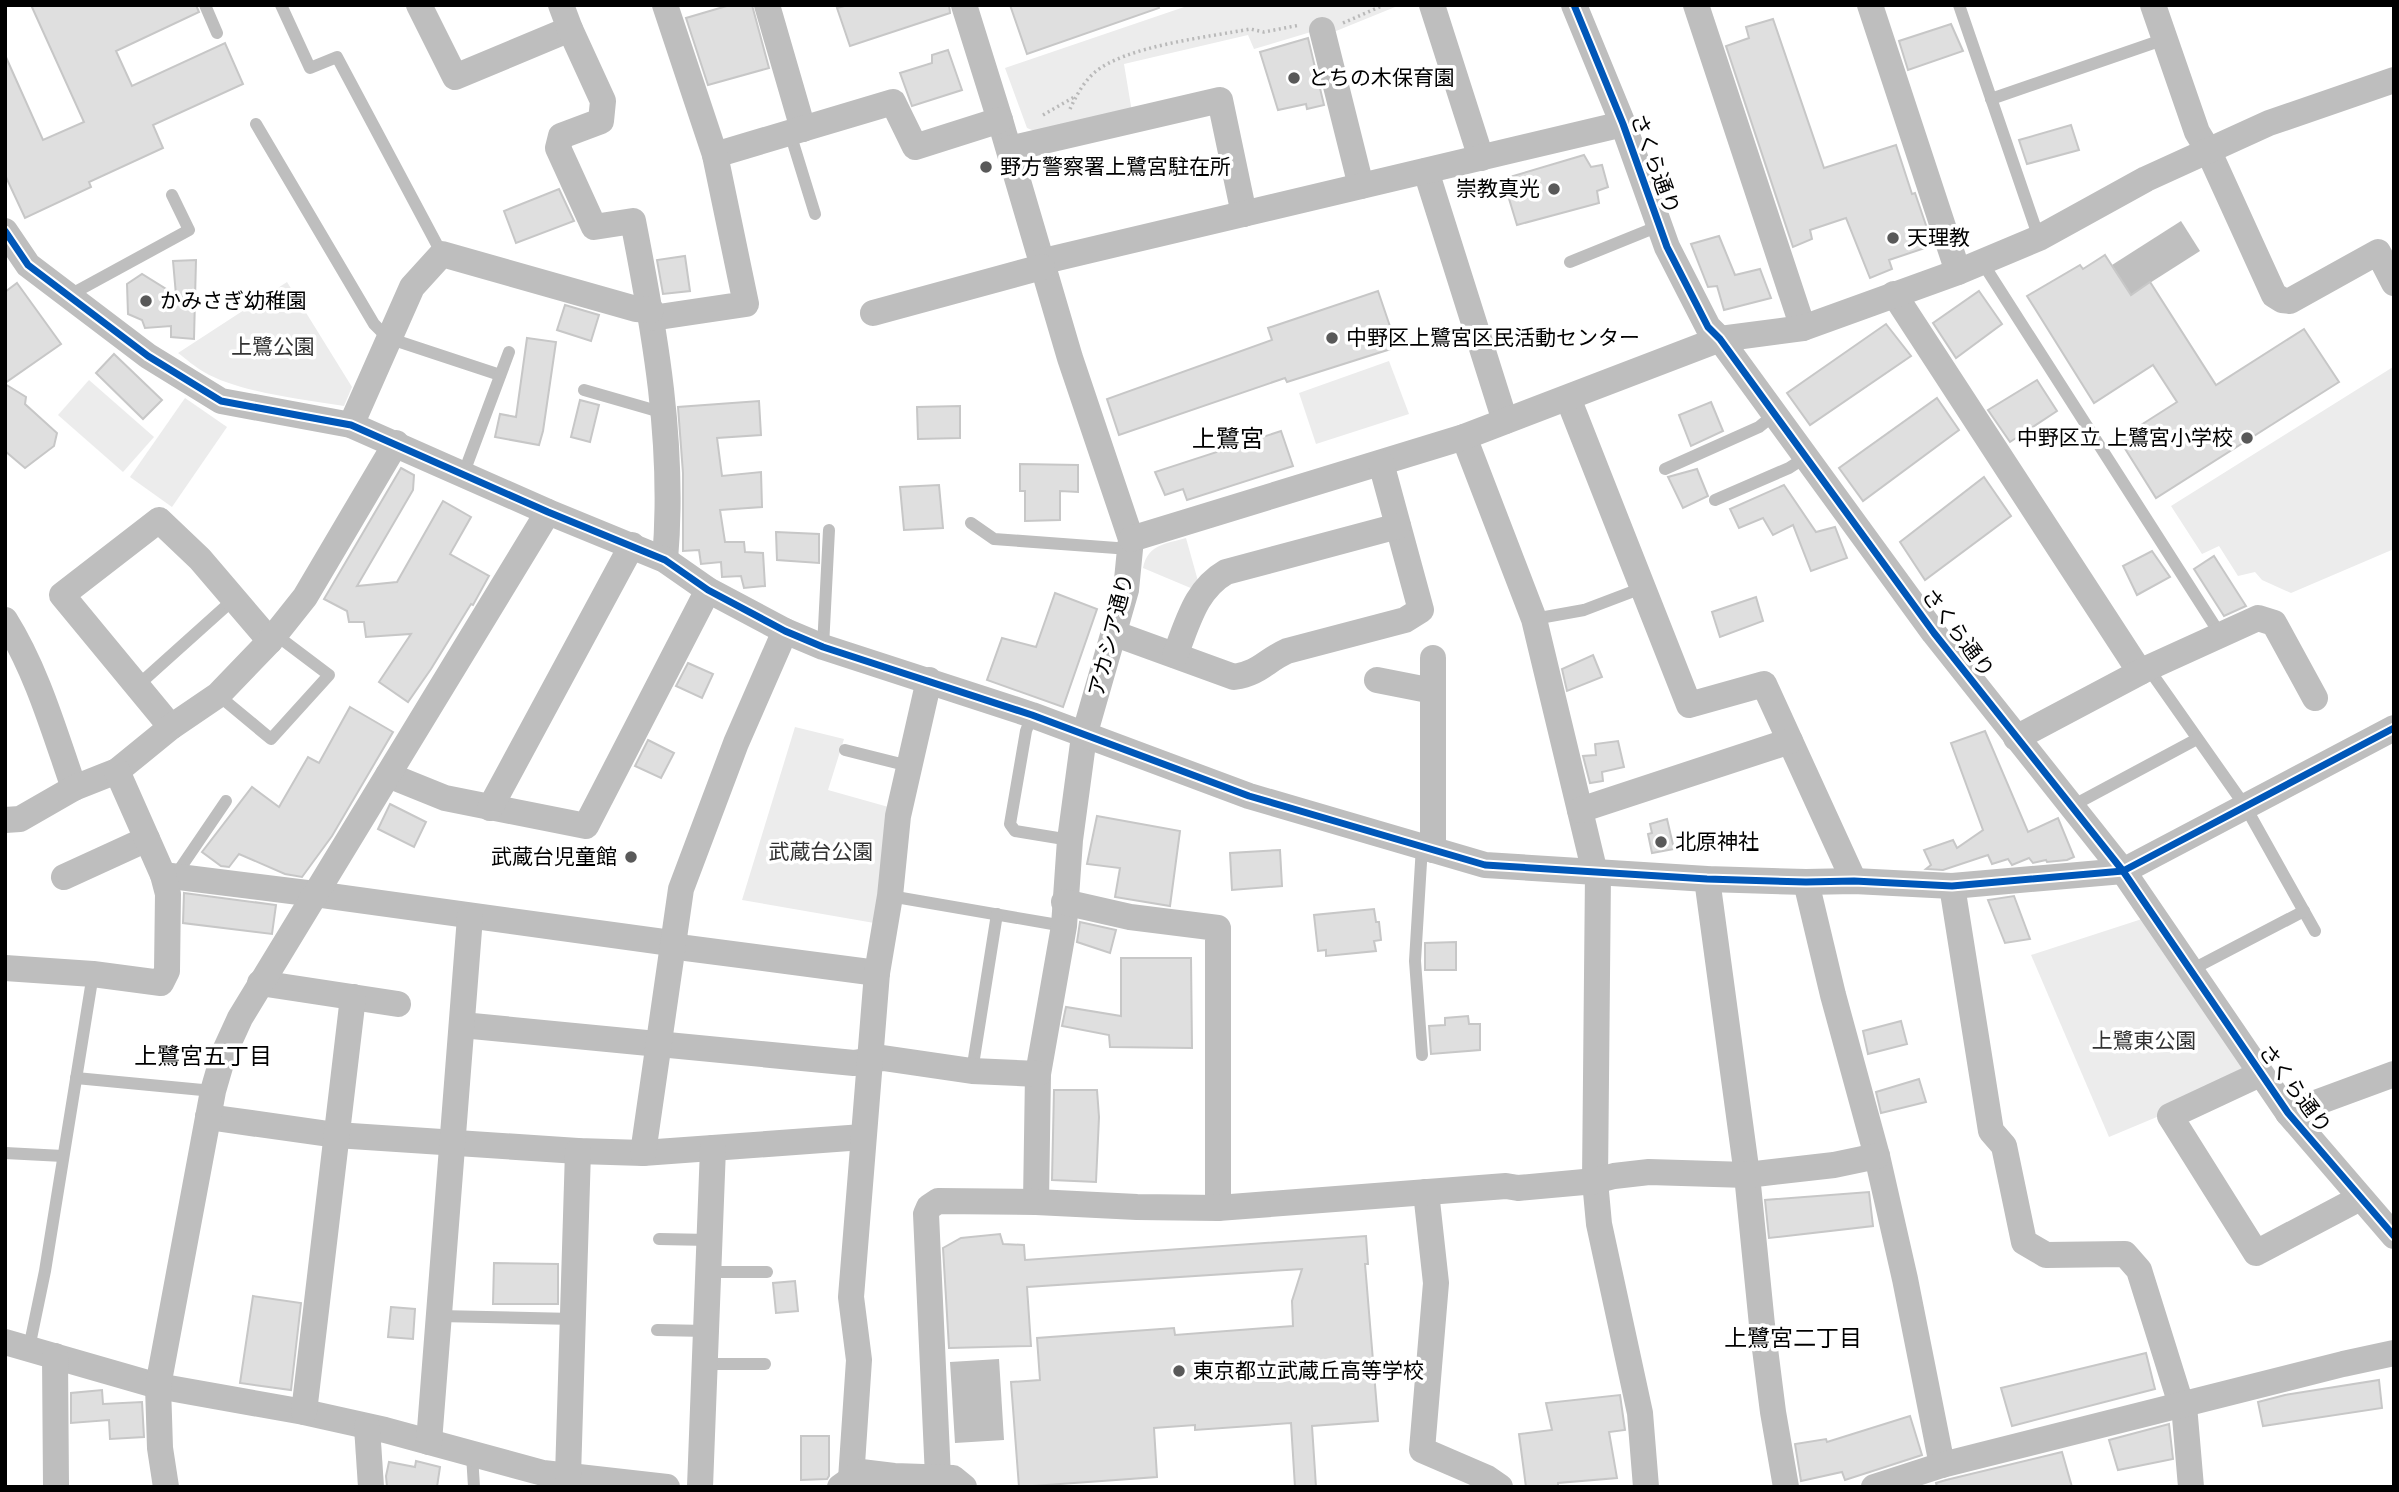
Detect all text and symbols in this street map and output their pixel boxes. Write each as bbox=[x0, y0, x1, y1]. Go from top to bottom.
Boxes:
place label: とちの木保育園 bbox=[1308, 63, 1455, 93]
marker: とちの木保育園 bbox=[1286, 70, 1302, 86]
street label: さくら通り bbox=[1623, 110, 1687, 218]
place label: 野方警察署上鷺宮駐在所 bbox=[1000, 152, 1231, 182]
marker: 野方警察署上鷺宮駐在所 bbox=[978, 159, 994, 175]
place label: 崇教真光 bbox=[1456, 174, 1540, 204]
marker: 崇教真光 bbox=[1546, 181, 1562, 197]
place label: 天理教 bbox=[1907, 223, 1970, 253]
marker: 天理教 bbox=[1885, 230, 1901, 246]
place label: かみさぎ幼稚園 bbox=[160, 286, 307, 316]
marker: かみさぎ幼稚園 bbox=[138, 293, 154, 309]
place label: 中野区上鷺宮区民活動センター bbox=[1346, 323, 1640, 353]
marker: 中野区上鷺宮区民活動センター bbox=[1324, 330, 1340, 346]
park label: 上鷺公園 bbox=[231, 332, 315, 362]
district label: 上鷺宮 bbox=[1192, 421, 1264, 456]
place label: 中野区立 上鷺宮小学校 bbox=[2017, 423, 2233, 453]
marker: 中野区立 上鷺宮小学校 bbox=[2239, 430, 2255, 446]
street label: アカシア通り bbox=[1081, 570, 1141, 700]
street label: さくら通り bbox=[1914, 582, 2002, 684]
place label: 北原神社 bbox=[1675, 827, 1759, 857]
marker: 北原神社 bbox=[1653, 834, 1669, 850]
park label: 武蔵台公園 bbox=[769, 837, 874, 867]
place label: 武蔵台児童館 bbox=[491, 842, 617, 872]
marker: 武蔵台児童館 bbox=[623, 849, 639, 865]
park label: 上鷺東公園 bbox=[2092, 1026, 2197, 1056]
street label: さくら通り bbox=[2251, 1038, 2339, 1140]
district label: 上鷺宮五丁目 bbox=[134, 1039, 272, 1073]
district label: 上鷺宮二丁目 bbox=[1724, 1321, 1862, 1355]
place label: 東京都立武蔵丘高等学校 bbox=[1193, 1356, 1424, 1386]
marker: 東京都立武蔵丘高等学校 bbox=[1171, 1363, 1187, 1379]

